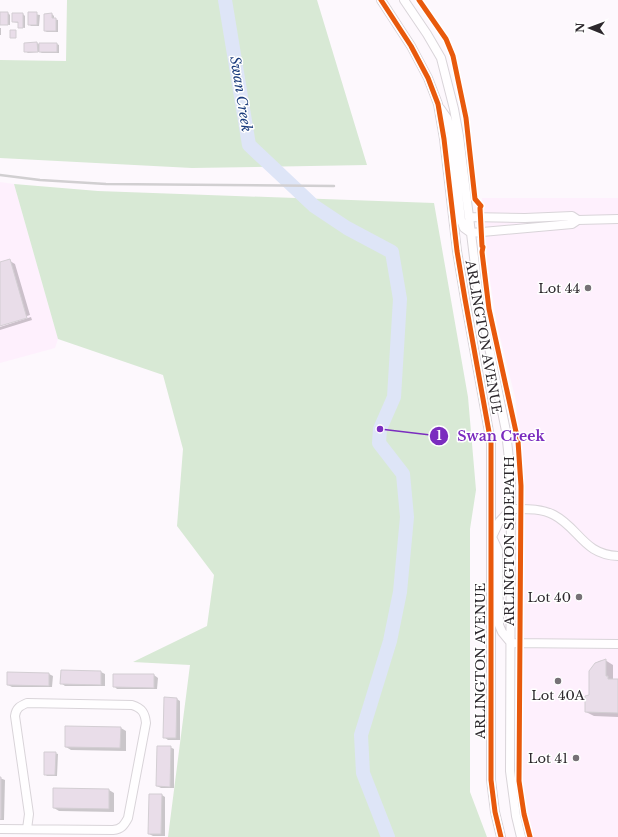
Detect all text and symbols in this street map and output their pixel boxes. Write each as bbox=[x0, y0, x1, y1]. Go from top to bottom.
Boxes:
north arrow bbox=[570, 8, 610, 48]
text: N bbox=[573, 22, 587, 33]
water label: Swan Creek bbox=[226, 55, 256, 133]
street label: ARLINGTON AVENUE bbox=[461, 258, 505, 415]
place label: Lot 44 bbox=[538, 280, 580, 297]
marker: Lot 44 bbox=[583, 283, 593, 293]
callout: Swan Creek bbox=[429, 423, 552, 449]
text: Swan Creek bbox=[457, 427, 545, 445]
text: 1 bbox=[436, 428, 442, 443]
street label: ARLINGTON SIDEPATH bbox=[501, 456, 518, 627]
street label: ARLINGTON AVENUE bbox=[472, 583, 489, 740]
place label: Lot 40 bbox=[528, 589, 571, 606]
marker: Lot 40 bbox=[574, 592, 584, 602]
marker: Lot 40A bbox=[553, 676, 563, 686]
place label: Lot 40A bbox=[531, 687, 586, 704]
place label: Lot 41 bbox=[528, 750, 568, 767]
marker: Lot 41 bbox=[571, 753, 581, 763]

